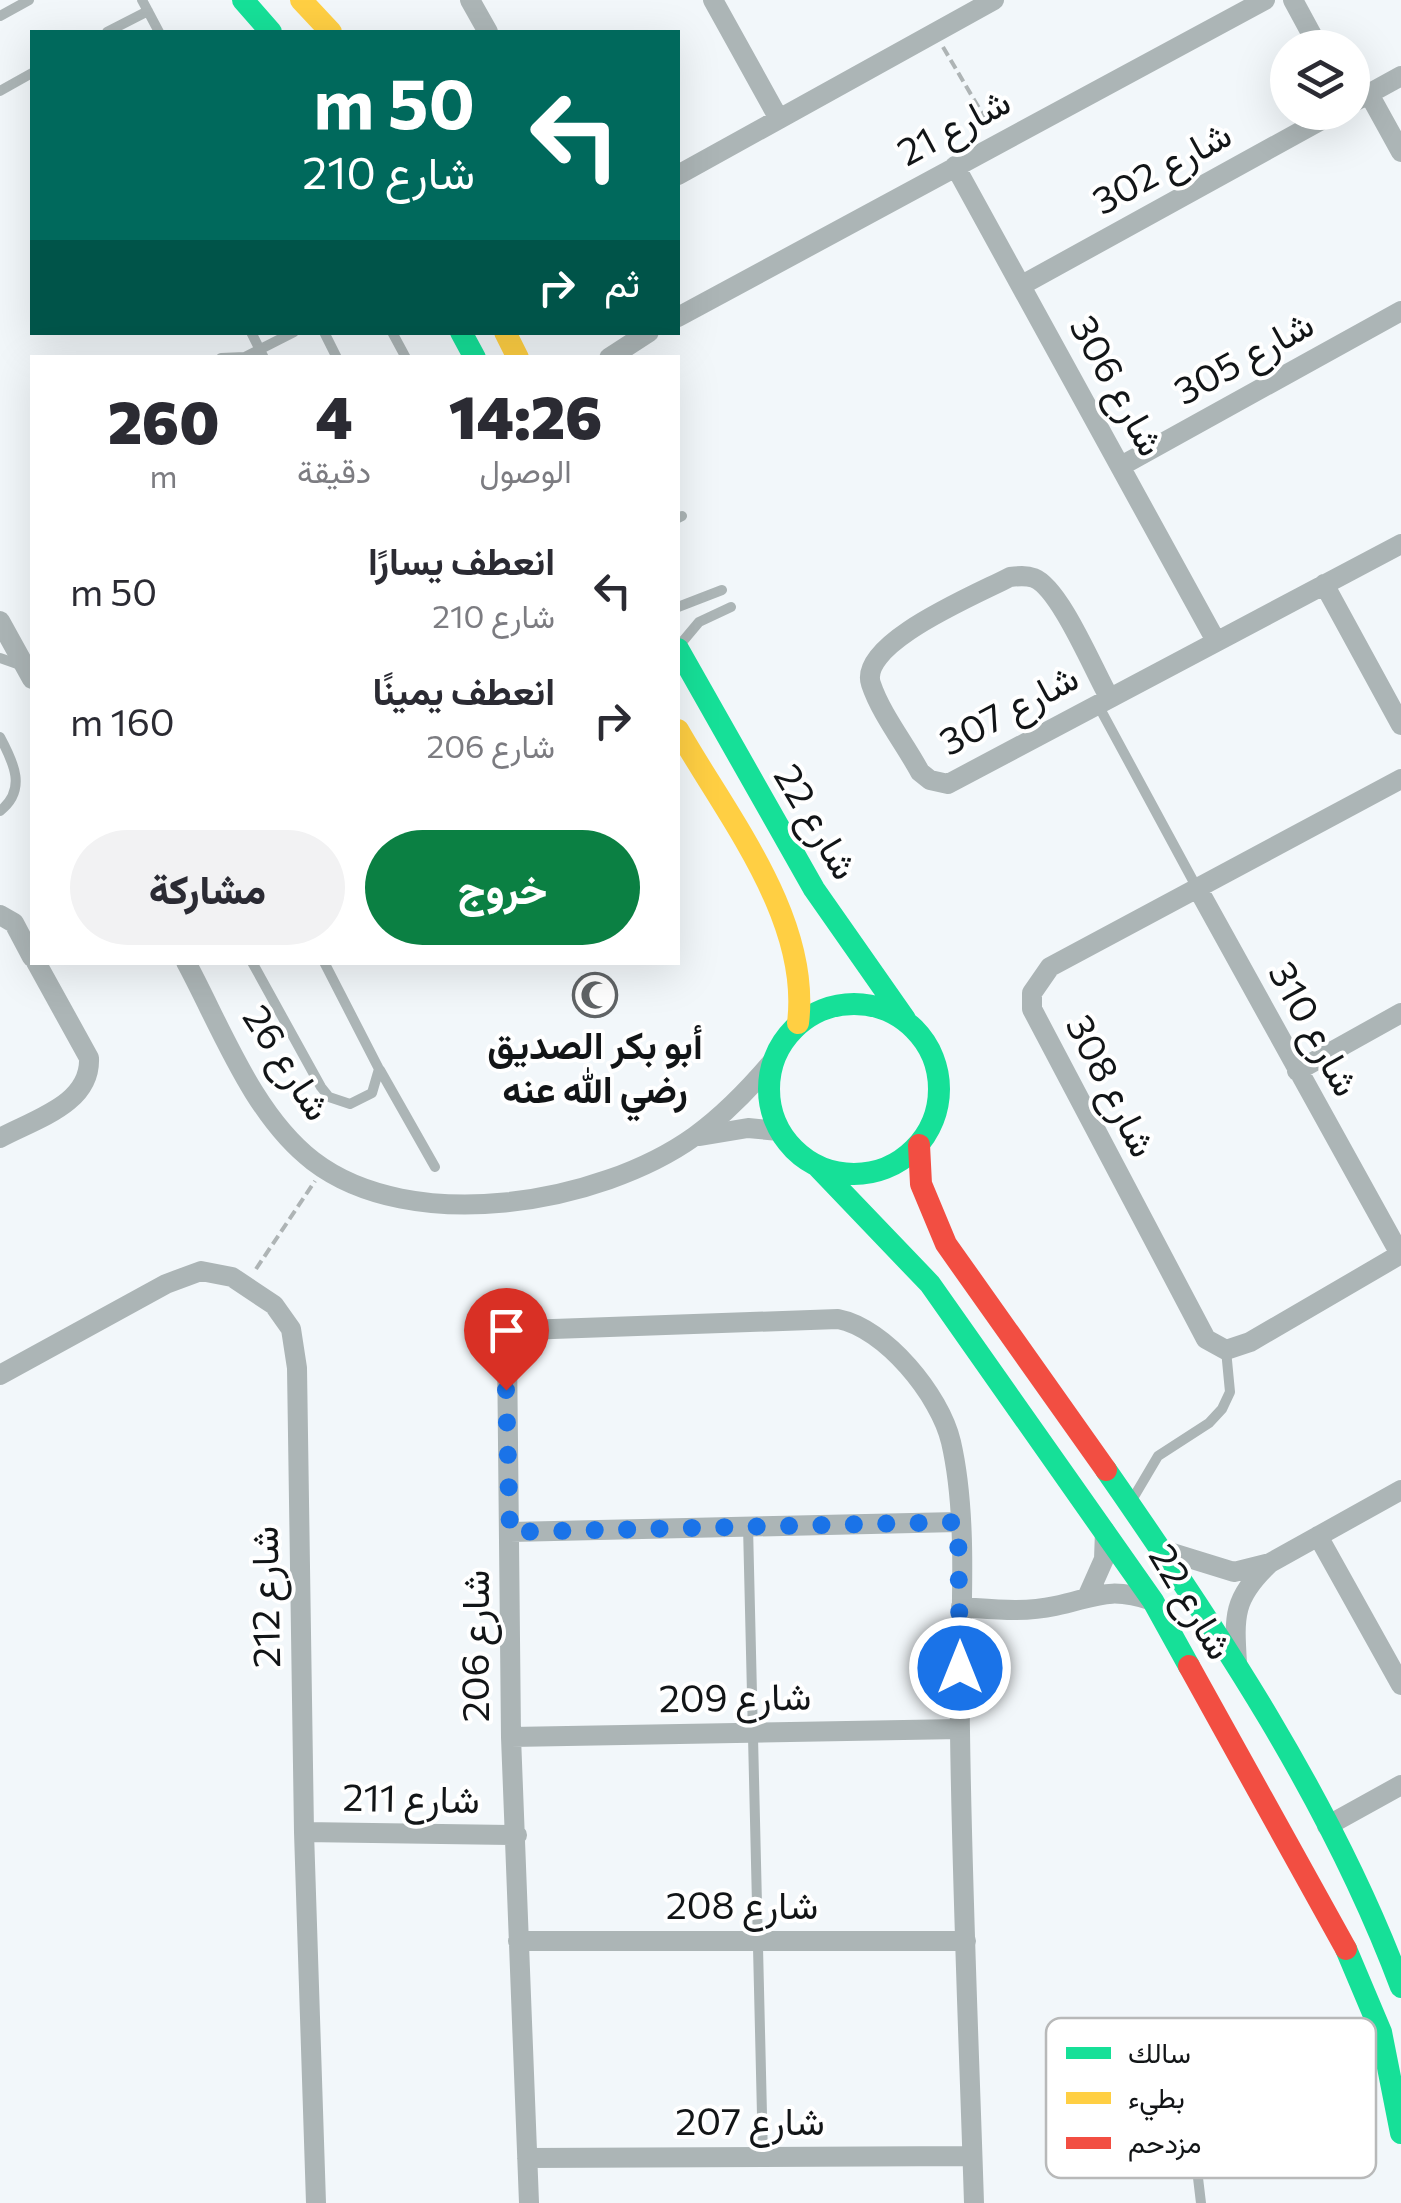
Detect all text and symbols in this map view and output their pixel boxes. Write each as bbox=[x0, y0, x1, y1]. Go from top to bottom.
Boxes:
map controls bbox=[1270, 30, 1370, 130]
button: layers bbox=[1270, 30, 1370, 130]
text: 50 m bbox=[313, 58, 475, 143]
icon: left bbox=[510, 70, 640, 200]
street label: شارع 21 bbox=[888, 76, 1020, 178]
street label: شارع 302 bbox=[1083, 109, 1241, 227]
text: شارع 210 bbox=[302, 143, 475, 198]
text: ثم bbox=[604, 258, 640, 305]
icon: right bbox=[529, 260, 584, 315]
street label: شارع 305 bbox=[1165, 298, 1323, 418]
street label: شارع 306 bbox=[1057, 306, 1177, 466]
text: 4 bbox=[315, 378, 353, 451]
text: 14:26 bbox=[449, 378, 602, 451]
text: 260 bbox=[108, 383, 219, 456]
text: دقيقة bbox=[297, 450, 371, 490]
text: الوصول bbox=[479, 450, 572, 490]
text: m bbox=[150, 455, 178, 495]
text: انعطف يسارًا bbox=[368, 536, 555, 583]
icon: left bbox=[585, 563, 640, 618]
text: 50 m bbox=[70, 567, 157, 614]
text: شارع 210 bbox=[432, 595, 555, 635]
street label: شارع 307 bbox=[931, 652, 1087, 768]
text: انعطف يمينًا bbox=[373, 666, 555, 713]
icon: right bbox=[585, 693, 640, 748]
text: 160 m bbox=[70, 697, 175, 744]
text: شارع 206 bbox=[427, 725, 555, 765]
street label: شارع 22 bbox=[761, 755, 871, 889]
button: مشاركة bbox=[70, 830, 345, 945]
button: خروج bbox=[365, 830, 640, 945]
street label: شارع 310 bbox=[1256, 952, 1372, 1106]
mosque icon: أبو بكر الصديق رضي الله عنه bbox=[572, 972, 618, 1018]
street label: شارع 26 bbox=[230, 995, 344, 1131]
street label: شارع 308 bbox=[1053, 1006, 1169, 1166]
place label: أبو بكر الصديق رضي الله عنه bbox=[487, 1020, 703, 1122]
pin bbox=[464, 1288, 549, 1391]
icon: arrive bbox=[479, 1303, 534, 1358]
street label: شارع 212 bbox=[239, 1526, 293, 1668]
street label: شارع 22 bbox=[1136, 1535, 1246, 1669]
street label: شارع 206 bbox=[450, 1570, 502, 1722]
position arrow bbox=[908, 1616, 1012, 1720]
street label: شارع 209 bbox=[658, 1671, 812, 1725]
street label: شارع 211 bbox=[342, 1772, 480, 1826]
street label: شارع 208 bbox=[666, 1880, 818, 1932]
legend bbox=[1046, 2018, 1376, 2178]
text: سالك bbox=[1128, 2035, 1191, 2069]
text: بطيء bbox=[1128, 2080, 1185, 2121]
street label: شارع 207 bbox=[675, 2096, 825, 2148]
text: مزدحم bbox=[1128, 2125, 1201, 2162]

